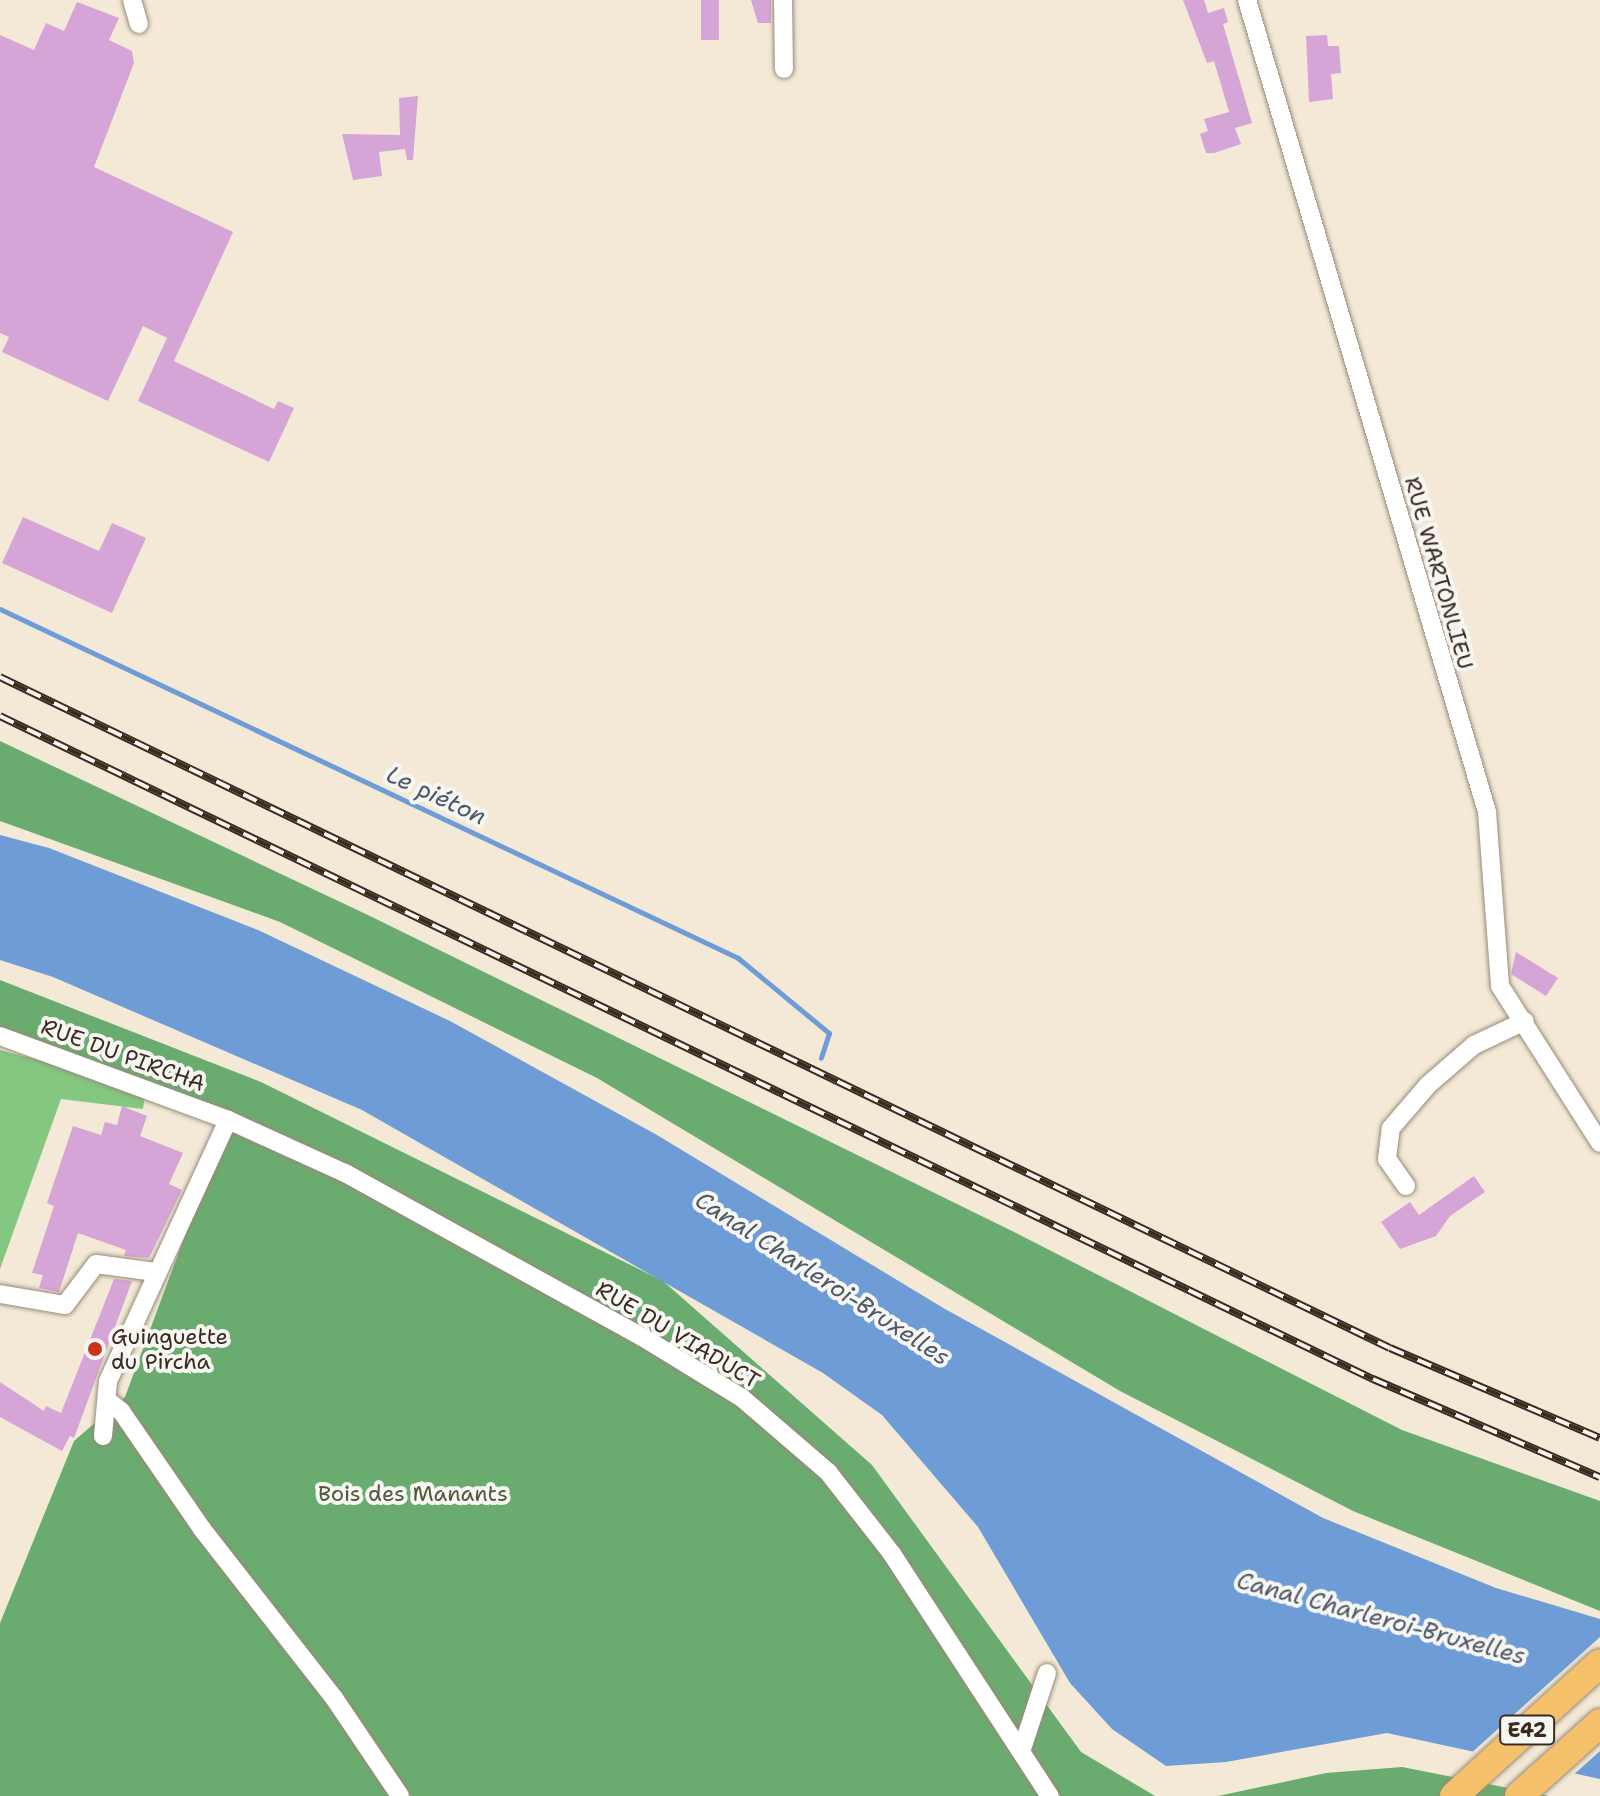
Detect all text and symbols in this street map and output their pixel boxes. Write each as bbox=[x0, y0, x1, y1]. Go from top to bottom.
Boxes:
street label: RUE WARTONLIEU bbox=[1399, 474, 1479, 672]
water label: Le piéton bbox=[381, 760, 491, 832]
street label: RUE DU PIRCHA bbox=[37, 1013, 209, 1097]
water label: Canal Charleroi-Bruxelles bbox=[689, 1186, 955, 1372]
street label: RUE DU VIADUCT bbox=[591, 1276, 765, 1394]
place label: Guinguette du Pircha bbox=[111, 1323, 228, 1374]
marker: Guinguette du Pircha bbox=[86, 1340, 104, 1358]
park label: Bois des Manants bbox=[318, 1481, 508, 1507]
water label: Canal Charleroi-Bruxelles bbox=[1233, 1567, 1529, 1671]
road number: E42 bbox=[1499, 1714, 1555, 1746]

